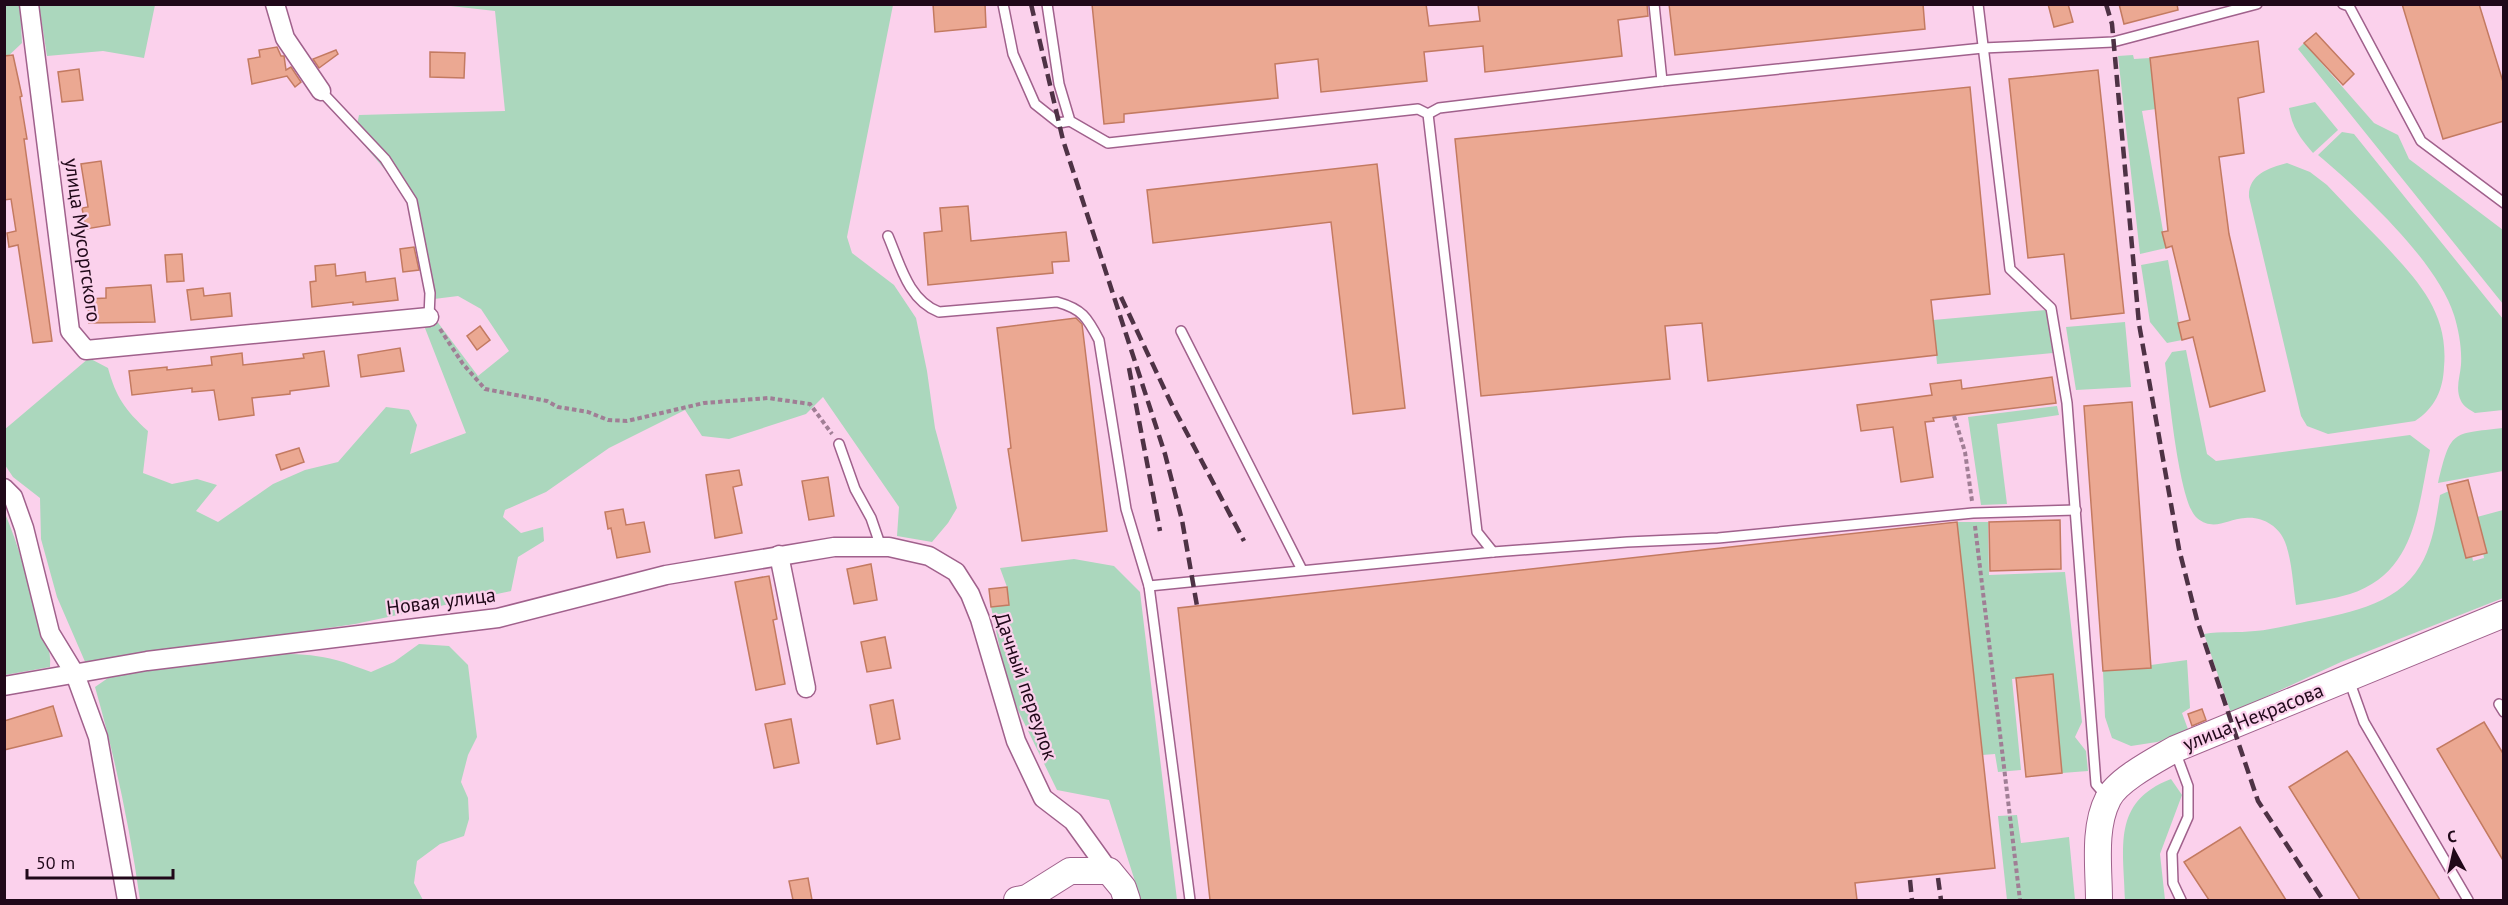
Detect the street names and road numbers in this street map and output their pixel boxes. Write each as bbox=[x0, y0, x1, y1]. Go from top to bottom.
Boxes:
street label: улица Мусоргского bbox=[59, 156, 107, 324]
street label: Новая улица bbox=[385, 581, 497, 621]
street label: Дачный переулок bbox=[989, 609, 1064, 764]
street label: улица Некрасова bbox=[2179, 677, 2327, 757]

